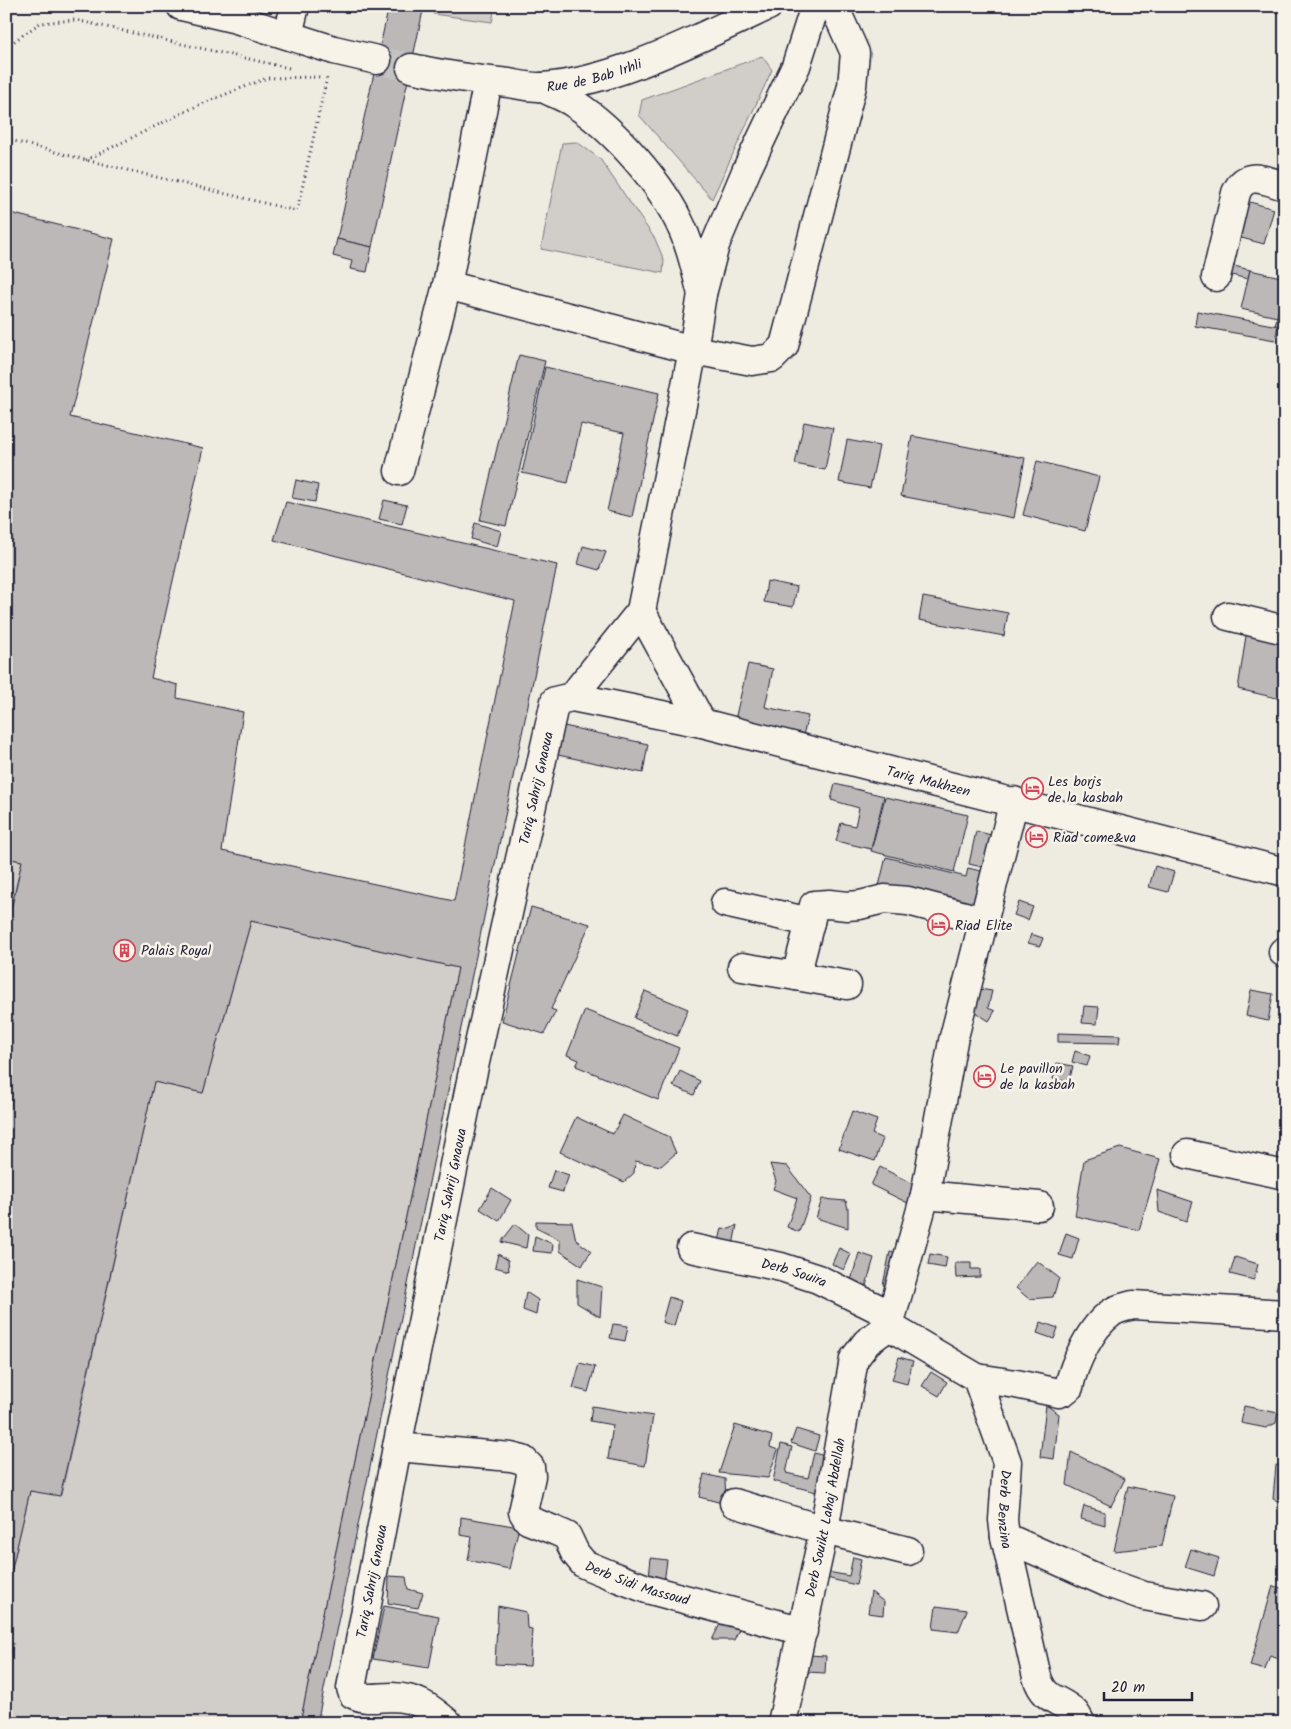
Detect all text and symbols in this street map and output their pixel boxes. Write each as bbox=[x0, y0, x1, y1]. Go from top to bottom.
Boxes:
street label: Rue de Bab Irhli bbox=[546, 53, 646, 99]
street label: Tariq Sahrij Gnaoua bbox=[514, 730, 560, 847]
street label: Tariq Makhzen bbox=[884, 761, 973, 803]
place label: Les borjs de la kasbah bbox=[1048, 771, 1123, 809]
hotel icon: Les borjs de la kasbah bbox=[1020, 777, 1044, 801]
hotel icon: Riad come&va bbox=[1025, 825, 1049, 849]
place label: Riad come&va bbox=[1053, 827, 1136, 849]
hotel icon: Riad Elite bbox=[927, 913, 951, 937]
place label: Riad Elite bbox=[955, 915, 1013, 937]
building icon: Palais Royal bbox=[113, 938, 137, 962]
place label: Palais Royal bbox=[141, 940, 212, 962]
place label: Le pavillon de la kasbah bbox=[1000, 1058, 1075, 1096]
hotel icon: Le pavillon de la kasbah bbox=[972, 1064, 996, 1088]
street label: Tariq Sahrij Gnaoua bbox=[429, 1126, 473, 1244]
street label: Derb Souira bbox=[759, 1253, 831, 1294]
street label: Derb Souikt Lahaj Abdellah bbox=[800, 1436, 852, 1600]
street label: Derb Benzina bbox=[991, 1469, 1017, 1551]
street label: Tariq Sahrij Gnaoua bbox=[351, 1523, 394, 1640]
street label: Derb Sidi Massoud bbox=[581, 1556, 693, 1612]
scale bar bbox=[1104, 1669, 1191, 1701]
text: 20 m bbox=[1111, 1676, 1145, 1700]

